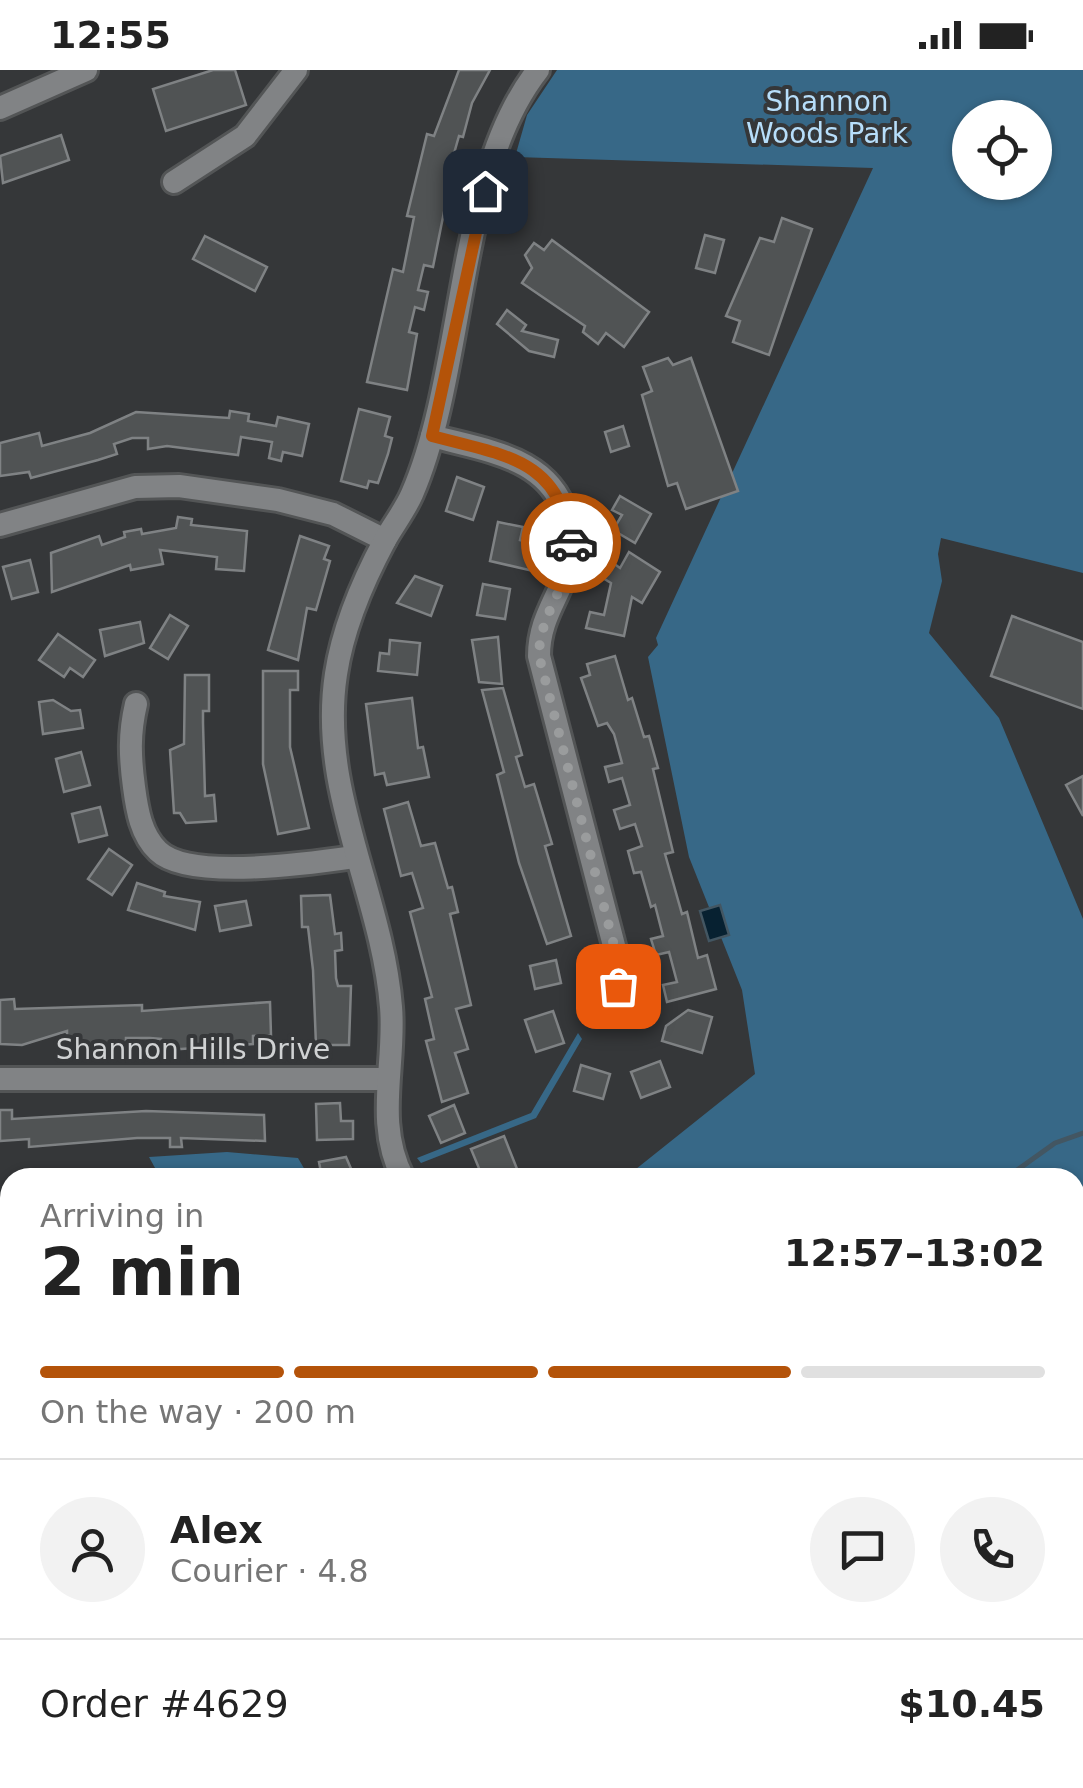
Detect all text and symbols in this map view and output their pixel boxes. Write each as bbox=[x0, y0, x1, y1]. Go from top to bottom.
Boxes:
text: 12:55 bbox=[50, 13, 171, 57]
park label: Shannon Woods Park bbox=[746, 85, 909, 150]
map controls bbox=[952, 100, 1052, 200]
button: locate bbox=[952, 100, 1052, 200]
pin bbox=[443, 149, 528, 234]
icon: home bbox=[458, 164, 513, 219]
courier bbox=[521, 493, 621, 593]
icon: car bbox=[544, 516, 599, 571]
pin bbox=[576, 944, 661, 1029]
icon: bag bbox=[591, 959, 646, 1014]
street label: Shannon Hills Drive bbox=[56, 1033, 330, 1066]
text: Arriving in bbox=[40, 1197, 204, 1235]
text: 12:57–13:02 bbox=[784, 1231, 1045, 1275]
text: 2 min bbox=[40, 1235, 244, 1310]
text: On the way · 200 m bbox=[40, 1393, 356, 1431]
button: person bbox=[40, 1497, 145, 1602]
button: chat bbox=[810, 1497, 915, 1602]
button: phone bbox=[940, 1497, 1045, 1602]
text: Alex bbox=[170, 1508, 263, 1552]
text: Courier · 4.8 bbox=[170, 1552, 369, 1590]
text: Order #4629 bbox=[40, 1682, 289, 1726]
text: $10.45 bbox=[898, 1682, 1045, 1726]

